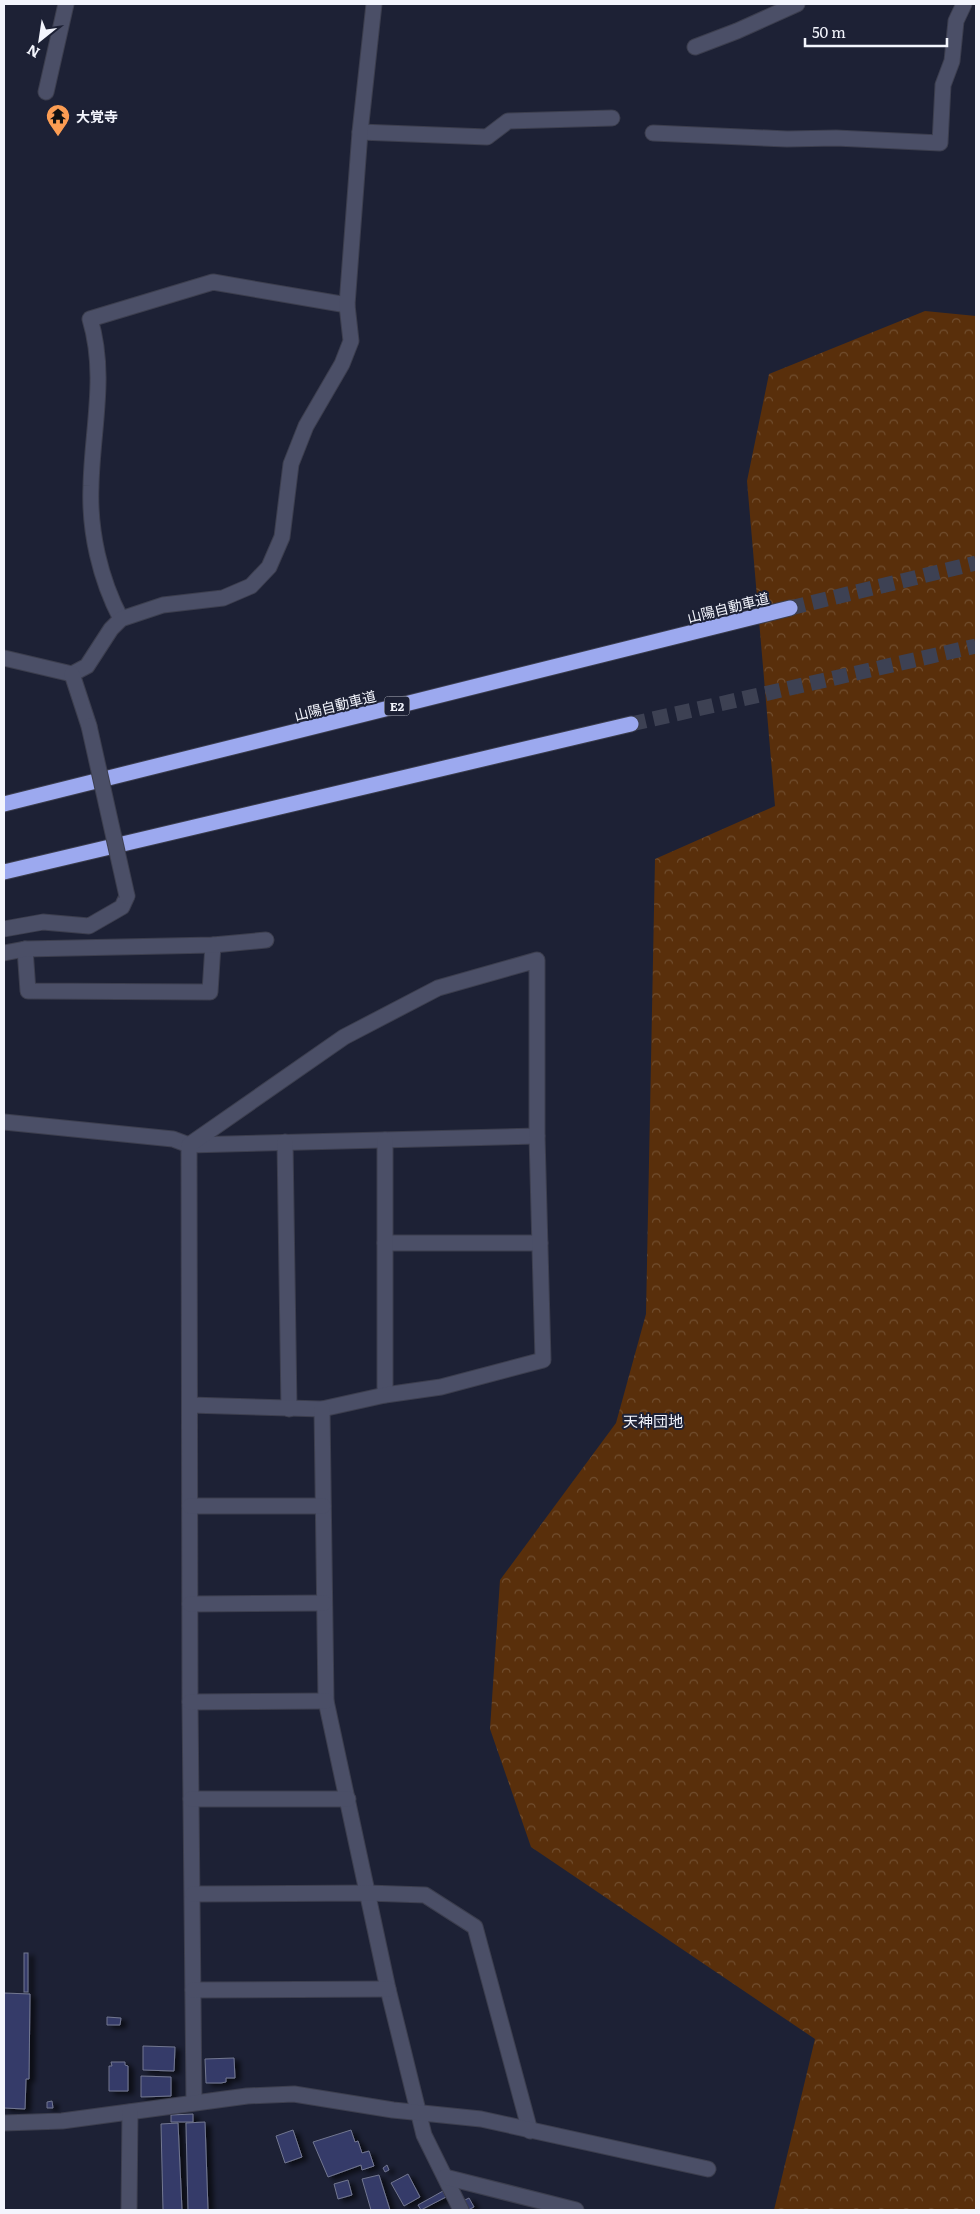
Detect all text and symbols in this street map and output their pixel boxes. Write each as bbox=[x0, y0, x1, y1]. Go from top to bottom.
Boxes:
north arrow bbox=[15, 15, 65, 65]
scale bar bbox=[805, 15, 948, 47]
text: 50 m bbox=[812, 20, 846, 43]
text: N bbox=[23, 40, 43, 64]
temple icon: 大覚寺 bbox=[45, 103, 71, 137]
place label: 大覚寺 bbox=[76, 106, 118, 126]
street label: 山陽自動車道 bbox=[685, 587, 771, 627]
street label: 山陽自動車道 bbox=[292, 685, 378, 725]
road number: E2 bbox=[384, 696, 410, 716]
district label: 天神団地 bbox=[623, 1409, 683, 1432]

